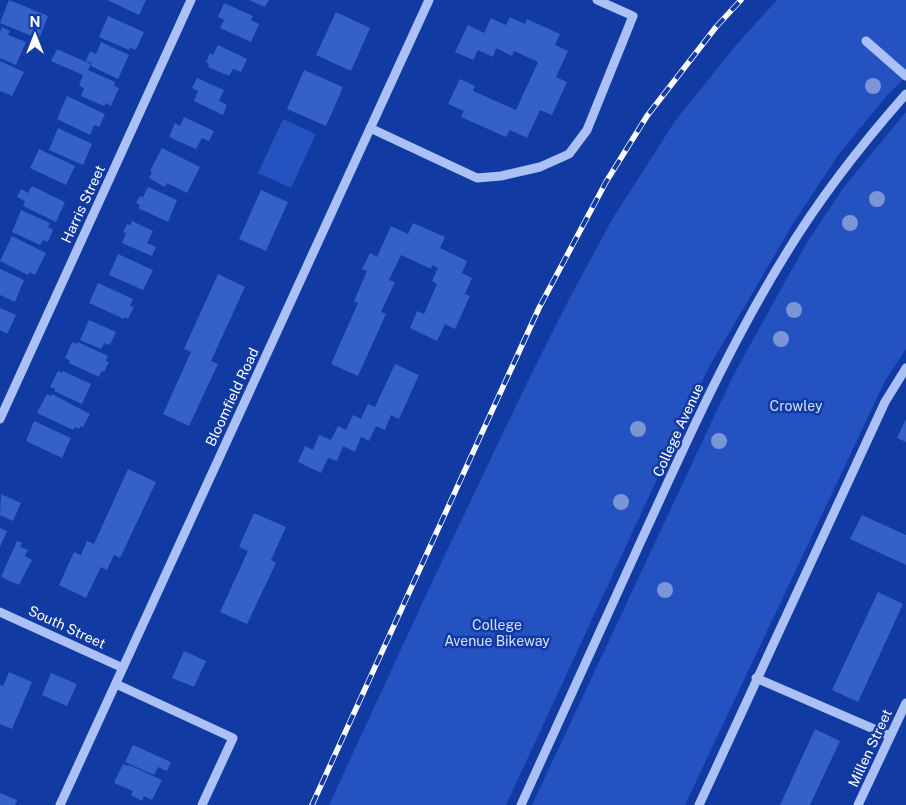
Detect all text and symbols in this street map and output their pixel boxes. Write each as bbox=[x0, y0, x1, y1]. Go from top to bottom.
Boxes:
north arrow bbox=[10, 10, 60, 60]
text: N bbox=[30, 14, 40, 30]
street label: Harris Street bbox=[58, 162, 108, 246]
street label: Bloomfield Road bbox=[202, 345, 262, 449]
street label: College Avenue bbox=[649, 381, 707, 479]
park label: Crowley bbox=[770, 398, 823, 414]
street label: South Street bbox=[26, 602, 108, 652]
park label: College Avenue Bikeway bbox=[444, 617, 550, 649]
street label: Millen Street bbox=[845, 706, 895, 790]

